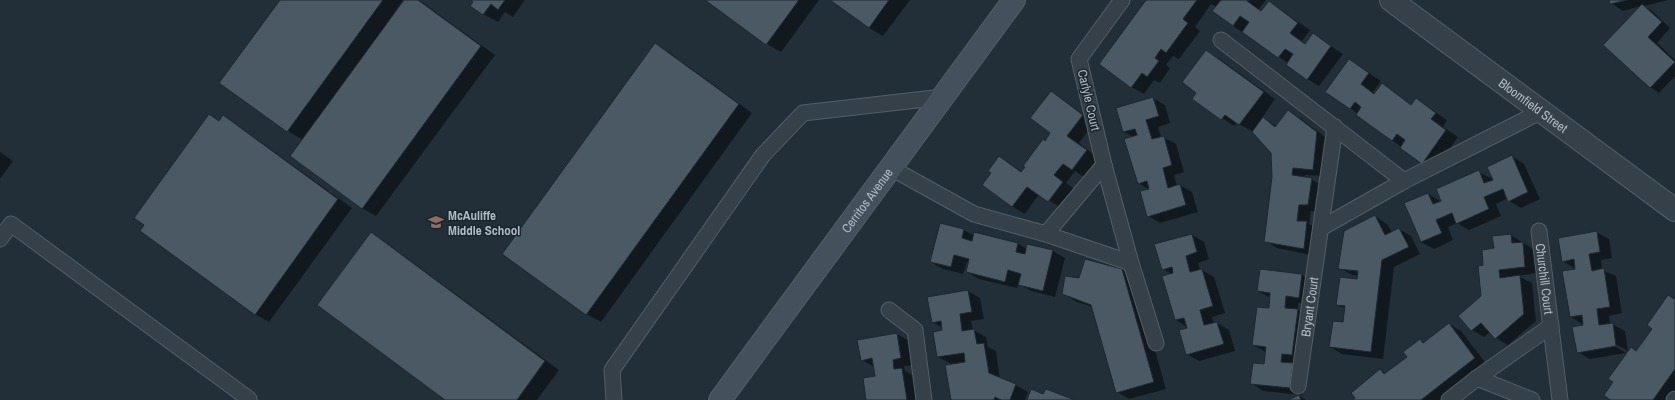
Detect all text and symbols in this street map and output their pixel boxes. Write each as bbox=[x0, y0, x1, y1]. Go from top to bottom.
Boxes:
street label: Carlyle Court bbox=[1074, 68, 1104, 132]
street label: Bloomfield Street bbox=[1495, 74, 1571, 136]
street label: Cerritos Avenue bbox=[837, 164, 896, 236]
place label: McAuliffe Middle School bbox=[448, 207, 520, 239]
school or university icon: McAuliffe Middle School bbox=[427, 213, 445, 231]
street label: Churchill Court bbox=[1532, 242, 1558, 315]
street label: Bryant Court bbox=[1297, 276, 1322, 338]

